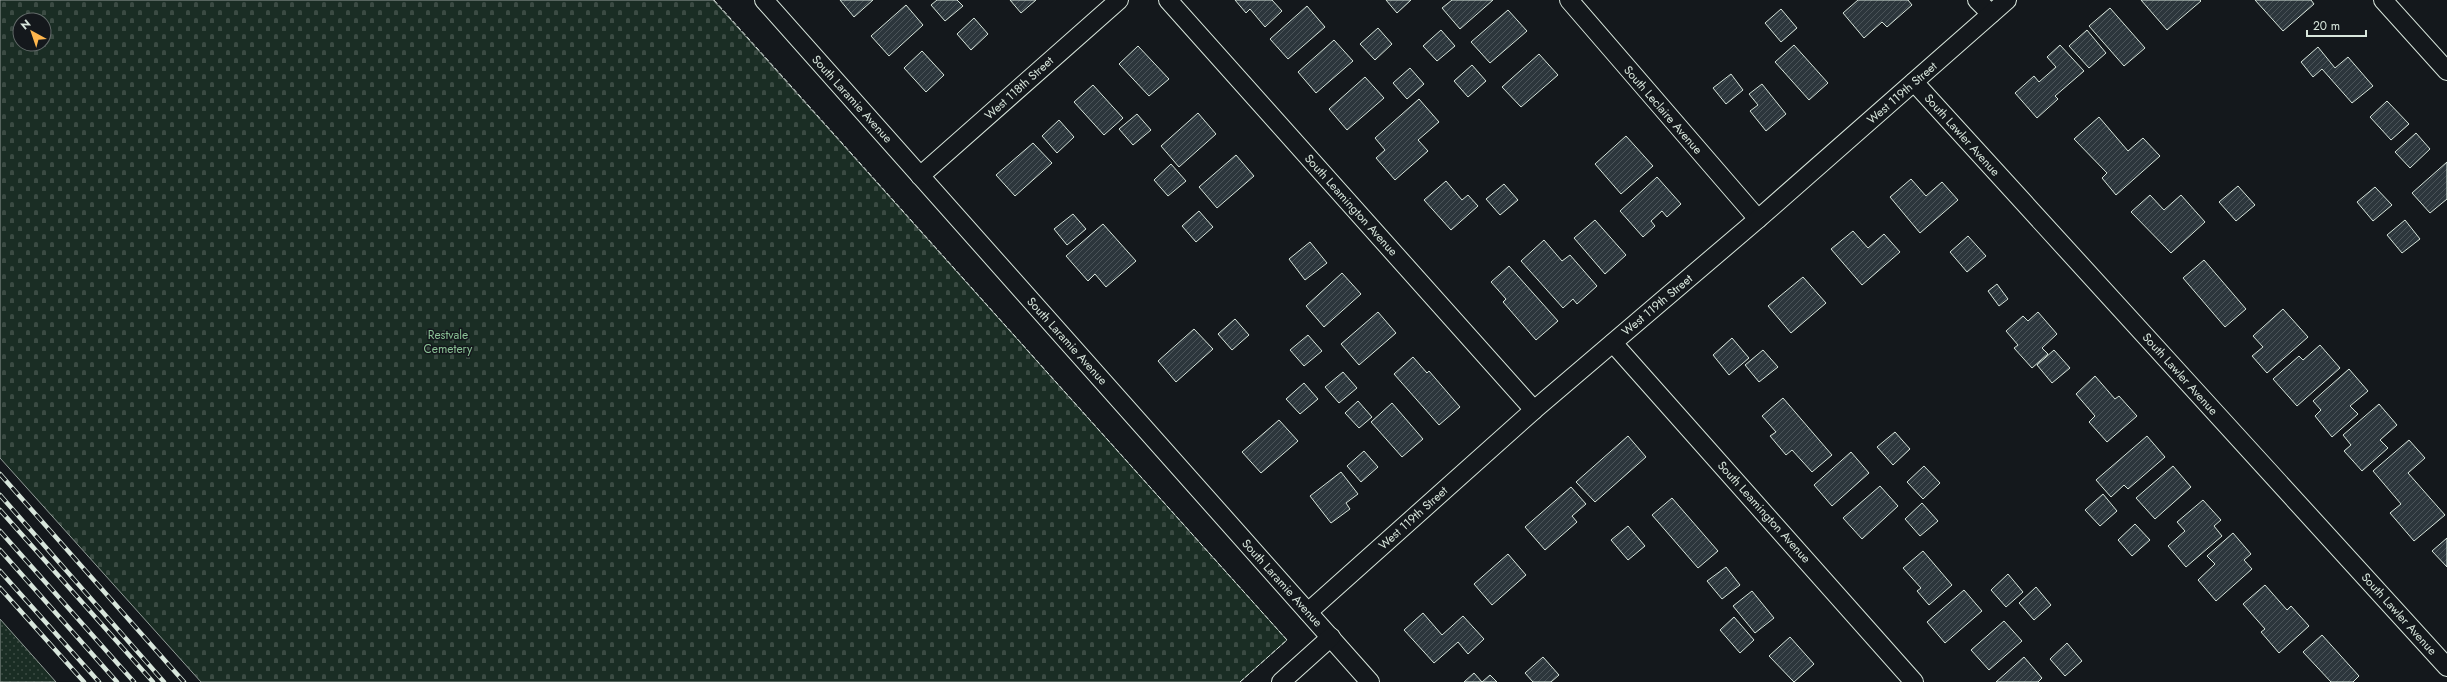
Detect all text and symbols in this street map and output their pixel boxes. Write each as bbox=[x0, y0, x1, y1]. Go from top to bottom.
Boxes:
north arrow bbox=[12, 12, 52, 52]
scale bar bbox=[2307, 12, 2366, 38]
text: N bbox=[17, 15, 34, 33]
text: 20 m bbox=[2313, 17, 2340, 35]
street label: South Laramie Avenue bbox=[808, 51, 896, 147]
street label: West 118th Street bbox=[981, 52, 1058, 124]
street label: West 119th Street bbox=[1863, 57, 1941, 129]
street label: South Leclaire Avenue bbox=[1619, 62, 1707, 158]
street label: South Lawler Avenue bbox=[1920, 90, 2004, 180]
street label: South Leamington Avenue bbox=[1300, 150, 1402, 260]
street label: West 119th Street bbox=[1618, 270, 1696, 340]
street label: South Laramie Avenue bbox=[1023, 293, 1111, 389]
park label: Restvale Cemetery bbox=[424, 326, 473, 358]
street label: South Lawler Avenue bbox=[2138, 329, 2222, 419]
street label: South Leamington Avenue bbox=[1713, 457, 1815, 567]
street label: West 119th Street bbox=[1374, 482, 1452, 554]
street label: South Laramie Avenue bbox=[1238, 535, 1326, 631]
street label: South Lawler Avenue bbox=[2357, 569, 2441, 659]

